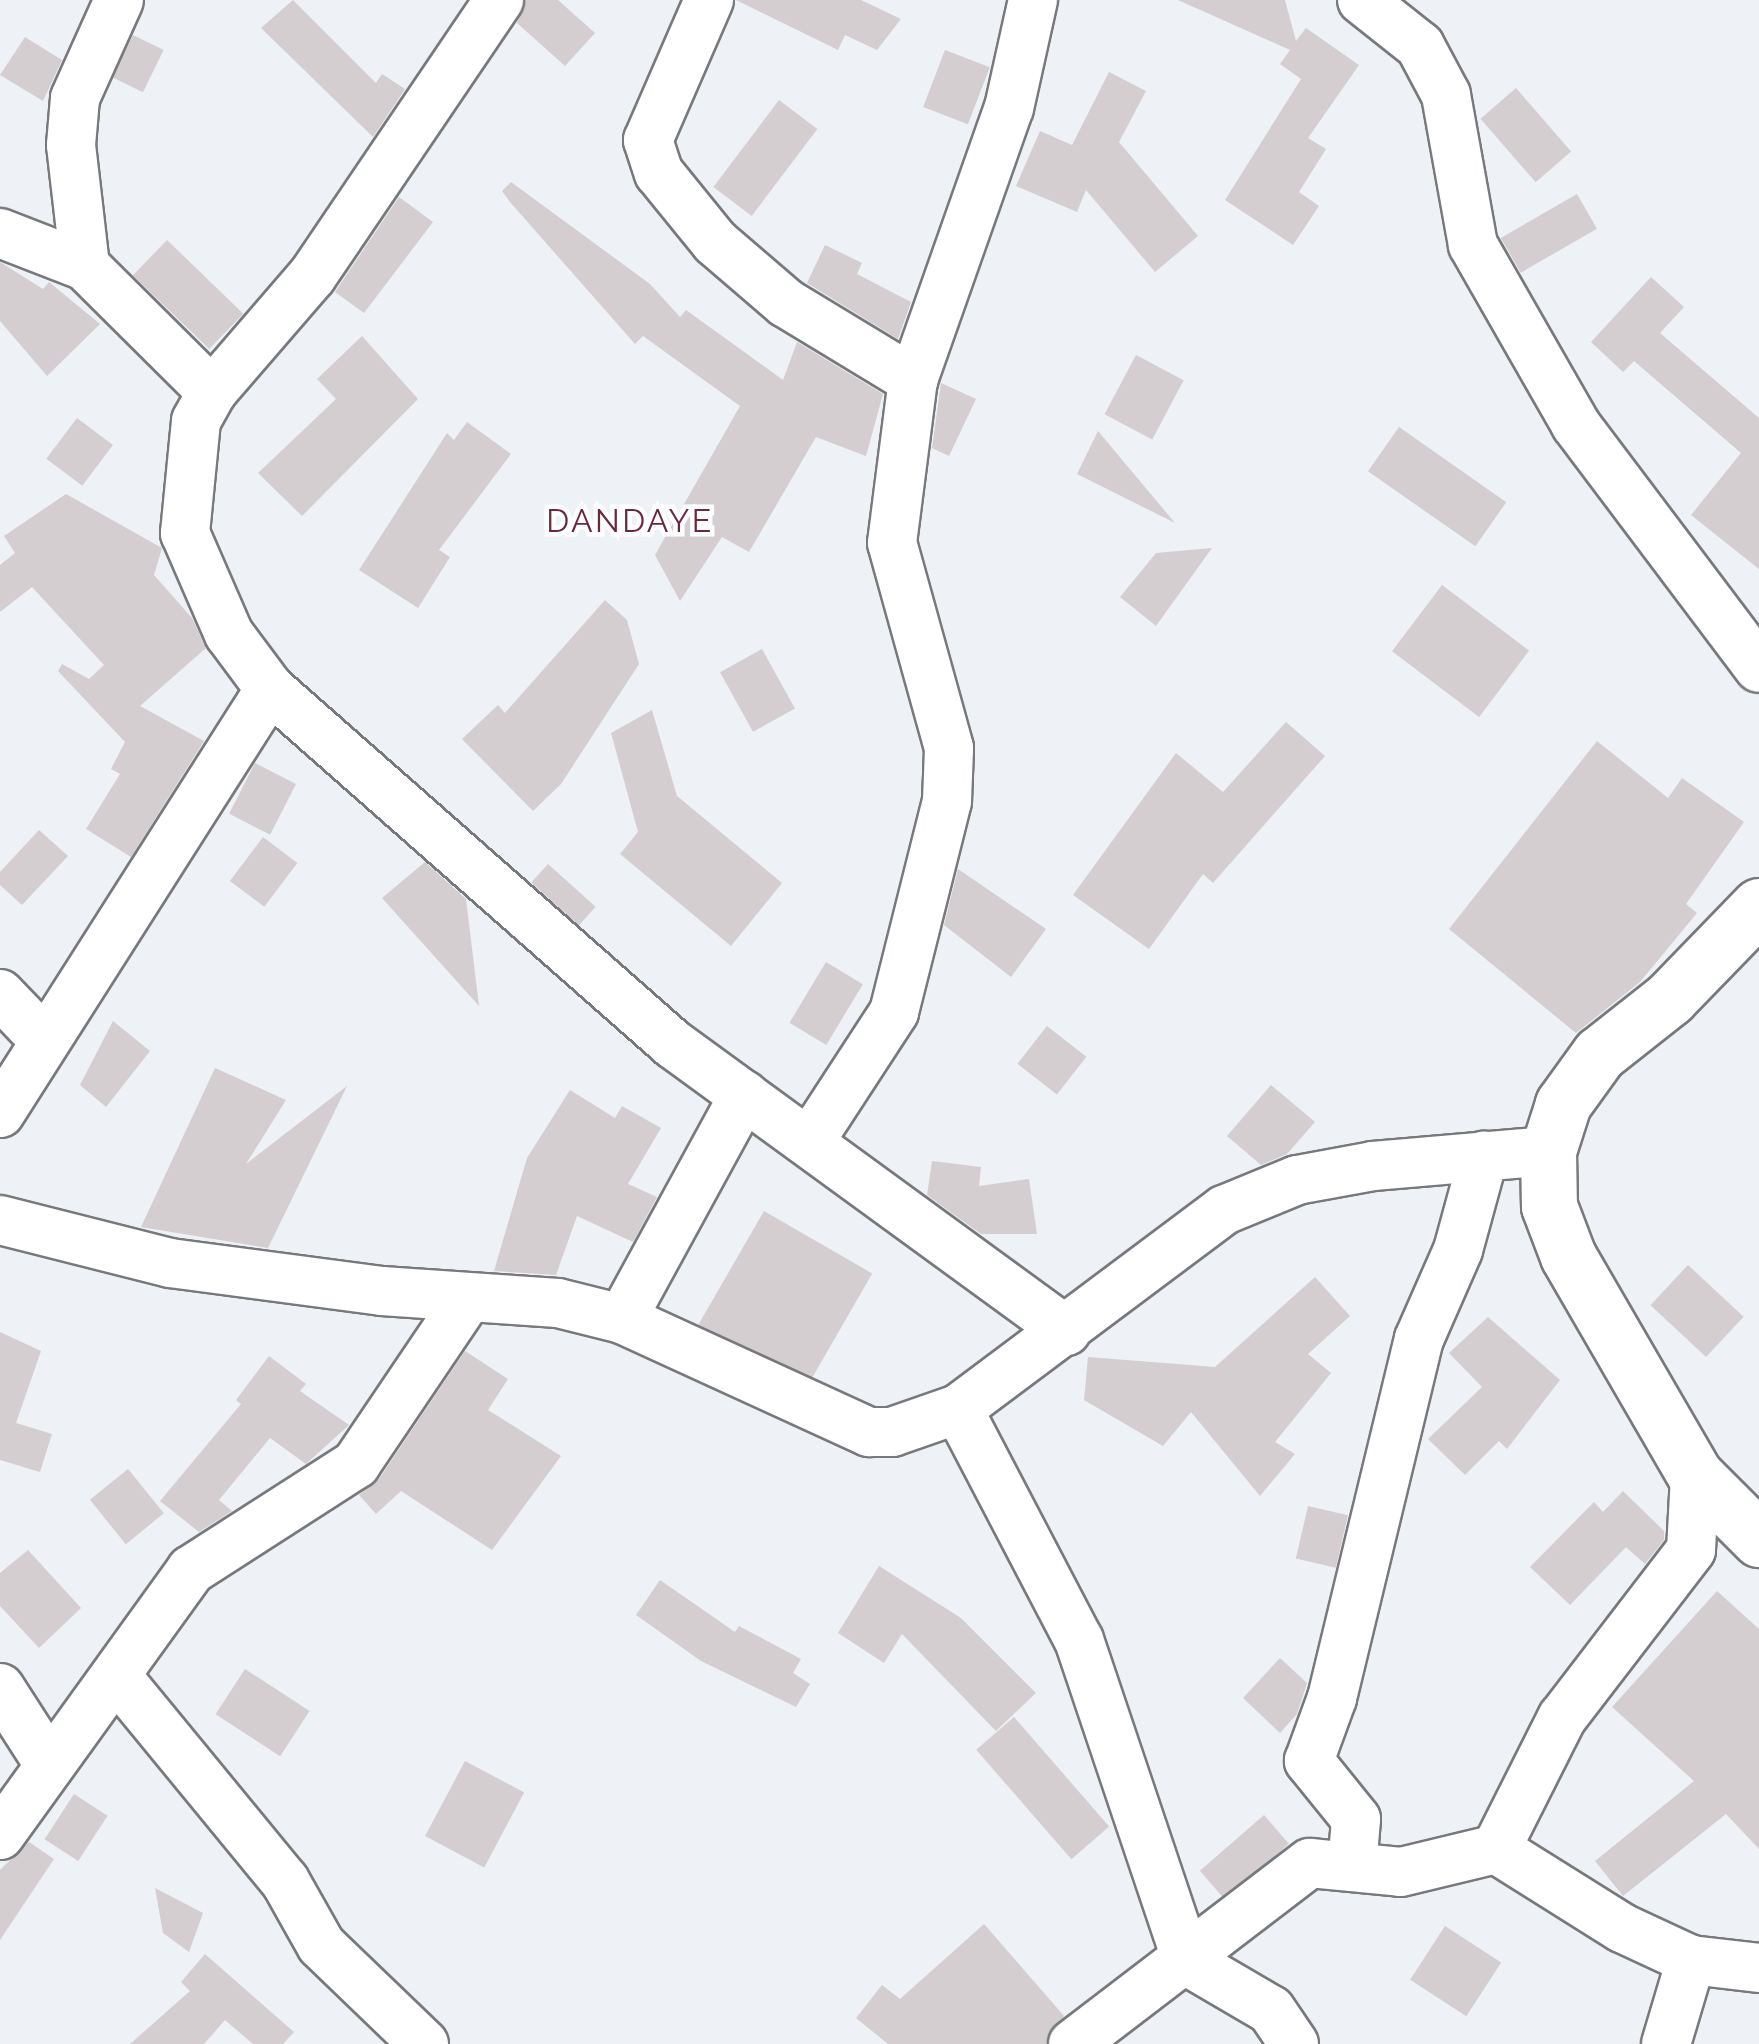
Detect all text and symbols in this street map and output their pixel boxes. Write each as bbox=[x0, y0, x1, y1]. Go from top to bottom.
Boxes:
district label: DANDAYE bbox=[546, 502, 714, 540]

